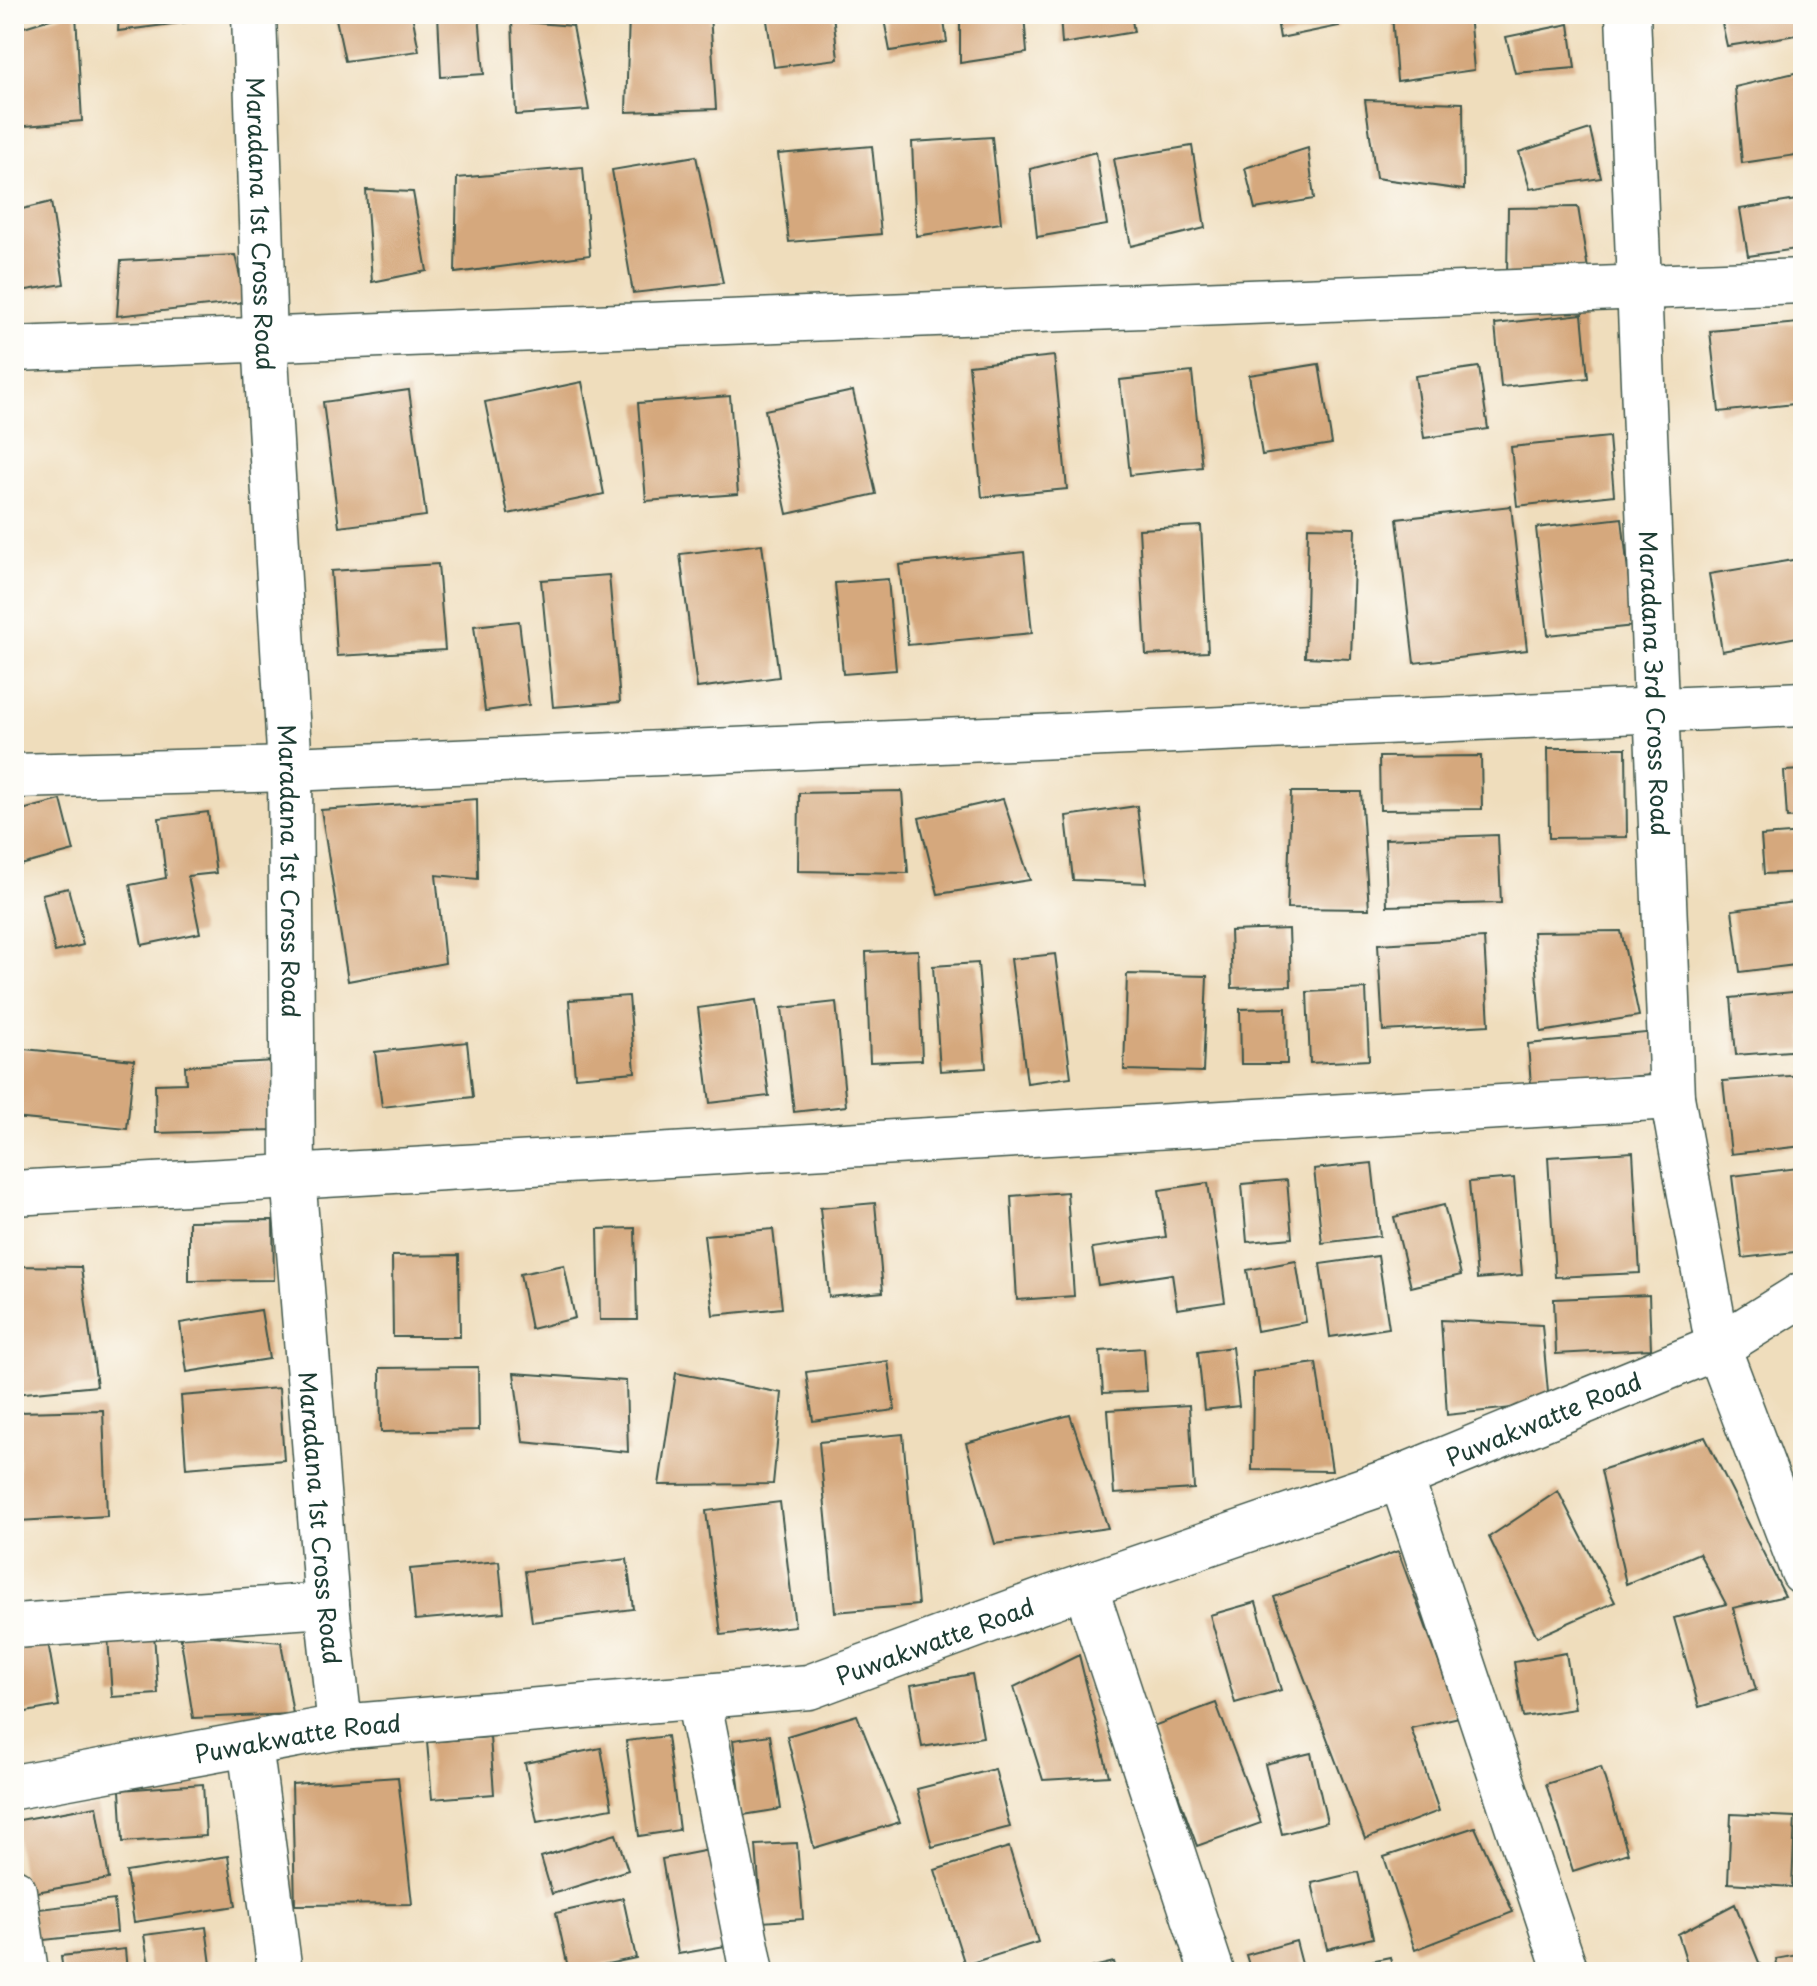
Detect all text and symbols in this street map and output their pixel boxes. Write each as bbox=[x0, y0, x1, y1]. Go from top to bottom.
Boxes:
street label: Maradana 1st Cross Road bbox=[238, 76, 285, 372]
street label: Maradana 3rd Cross Road bbox=[1631, 530, 1679, 837]
street label: Maradana 1st Cross Road bbox=[269, 723, 310, 1018]
street label: Puwakwatte Road bbox=[1440, 1362, 1647, 1475]
street label: Maradana 1st Cross Road bbox=[291, 1370, 351, 1666]
street label: Puwakwatte Road bbox=[830, 1588, 1039, 1694]
street label: Puwakwatte Road bbox=[191, 1704, 402, 1772]

